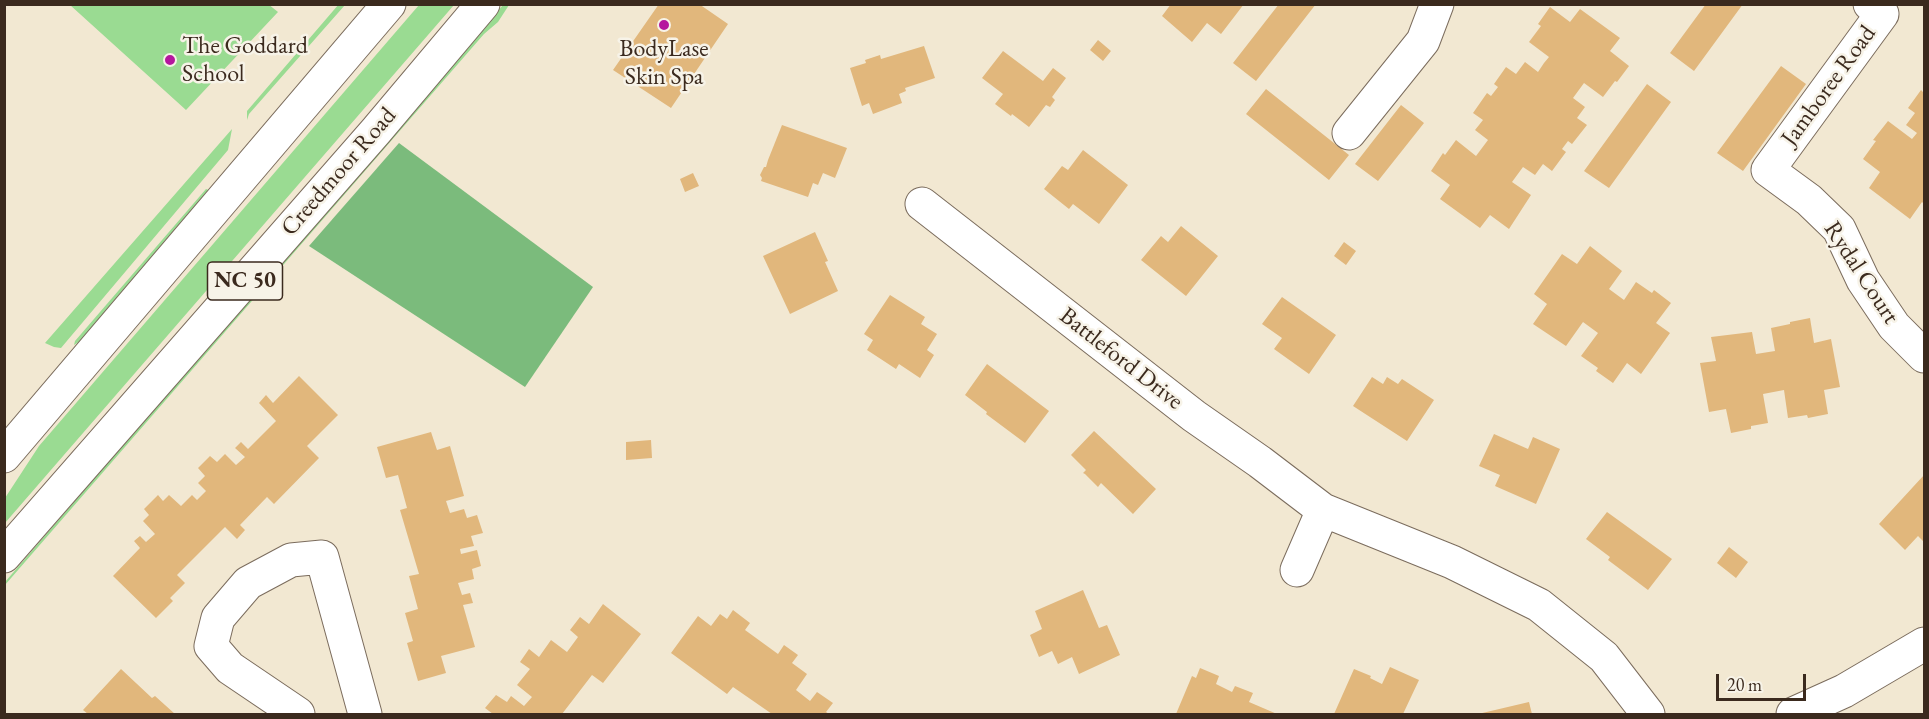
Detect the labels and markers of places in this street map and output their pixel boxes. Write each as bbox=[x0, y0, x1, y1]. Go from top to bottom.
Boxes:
marker: BodyLase Skin Spa bbox=[657, 18, 671, 32]
place label: The Goddard School bbox=[182, 32, 308, 88]
place label: BodyLase Skin Spa bbox=[619, 35, 709, 91]
marker: The Goddard School bbox=[163, 53, 177, 67]

